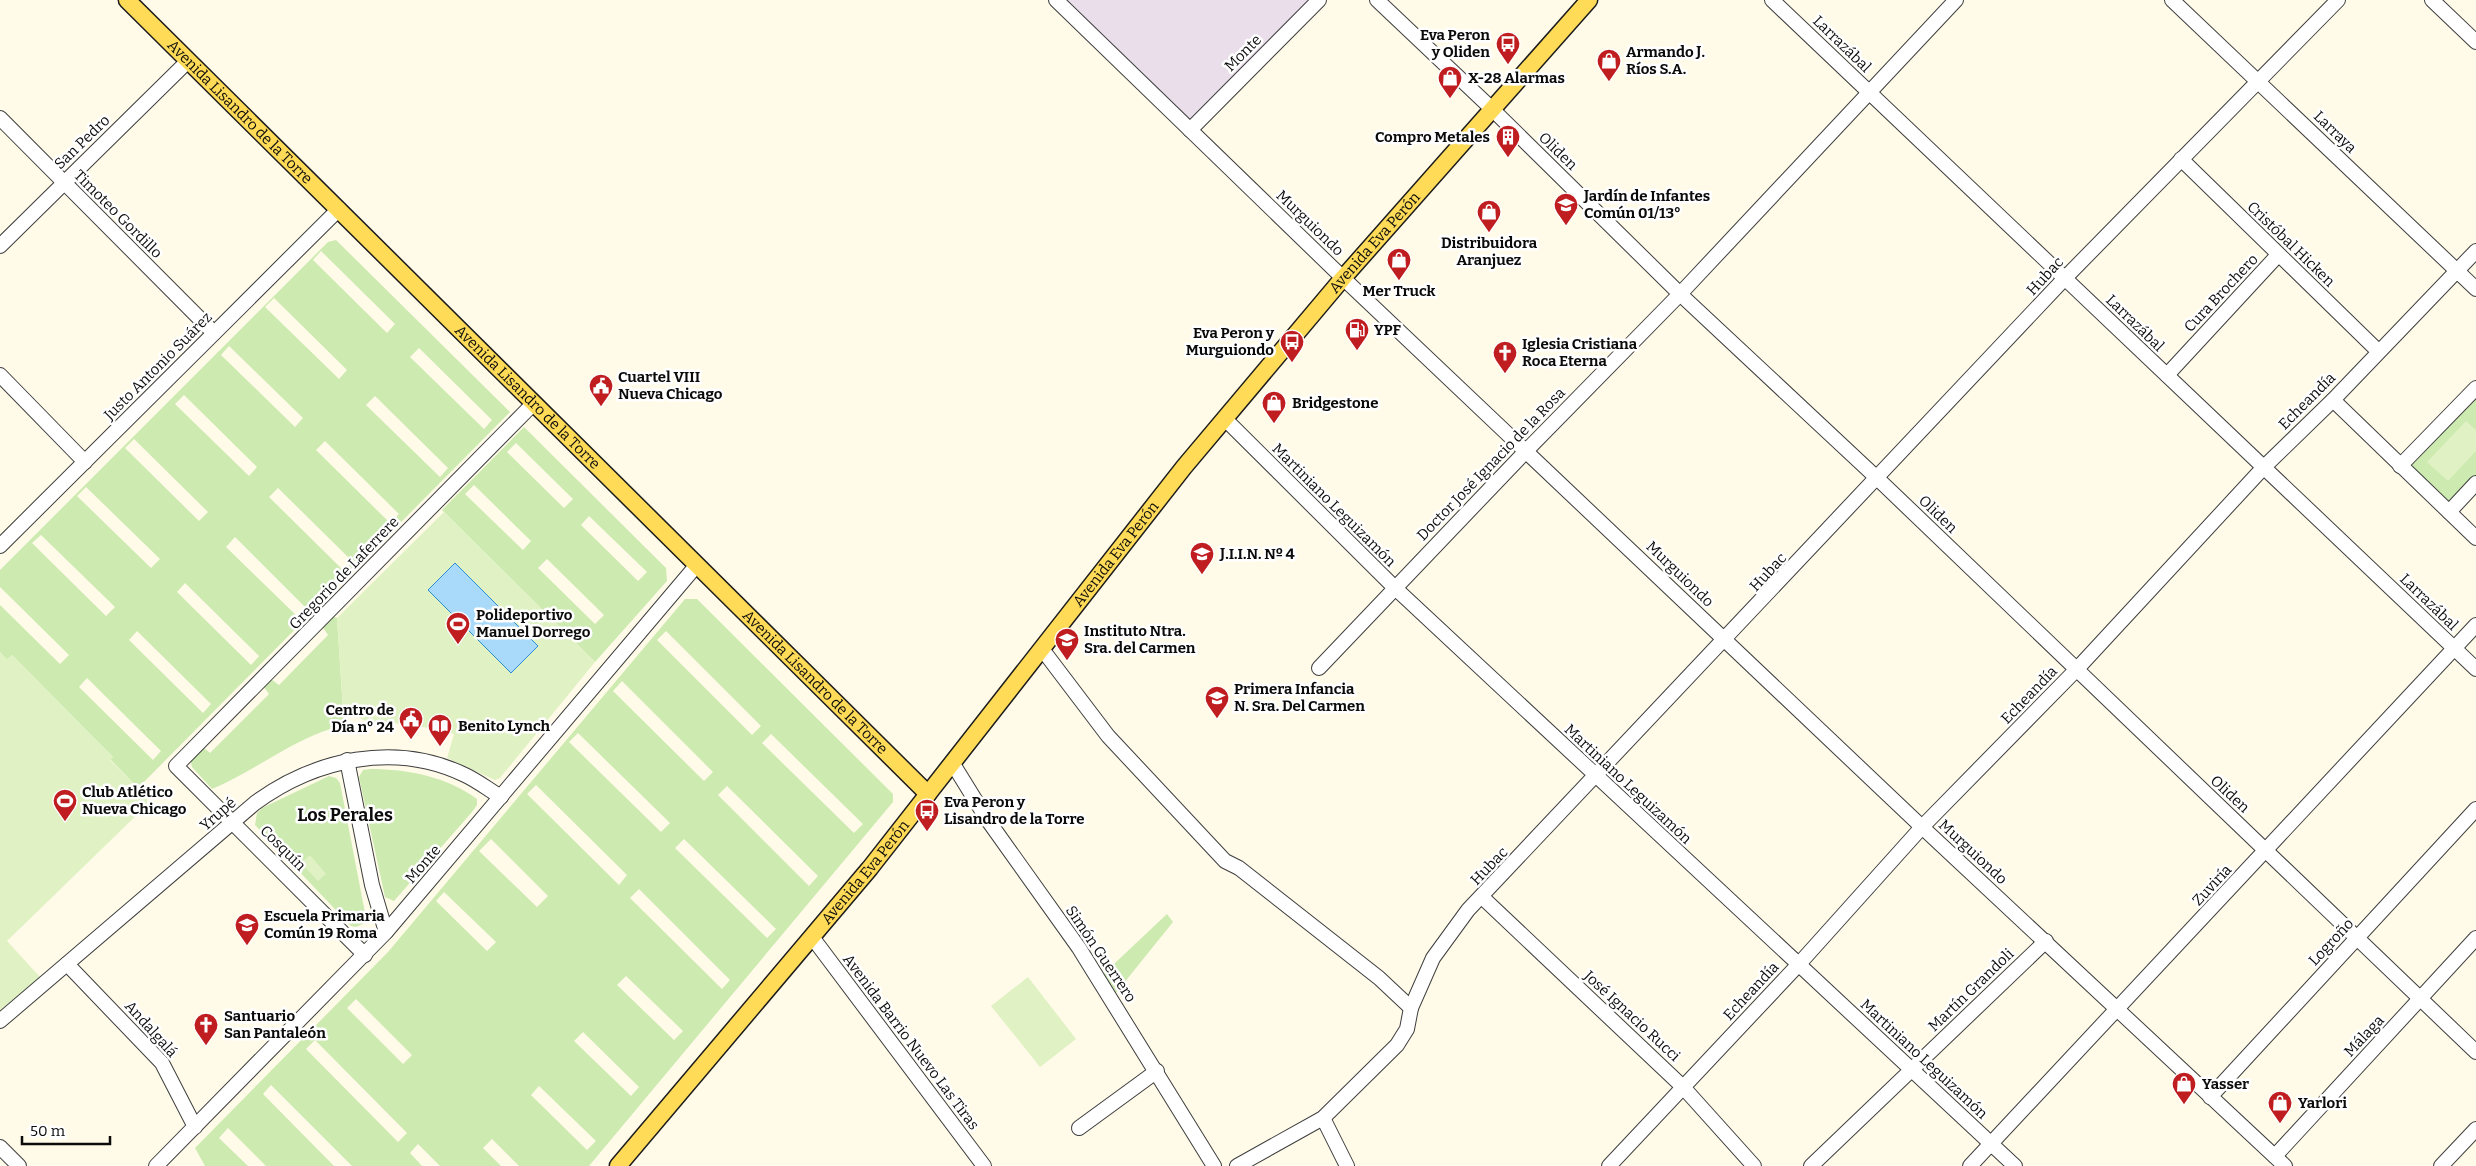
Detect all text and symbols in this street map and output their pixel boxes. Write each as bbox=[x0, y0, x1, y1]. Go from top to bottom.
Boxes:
street label: Larrazábal bbox=[1809, 12, 1875, 76]
place label: Eva Peron y Oliden bbox=[1420, 26, 1490, 61]
street label: Monte bbox=[1221, 31, 1265, 75]
bus stop icon: Eva Peron y Oliden bbox=[1495, 31, 1521, 65]
street label: Avenida Lisandro de la Torre bbox=[164, 36, 316, 188]
place label: Armando J. Ríos S.A. bbox=[1626, 43, 1705, 78]
shop icon: Armando J. Ríos S.A. bbox=[1596, 48, 1622, 82]
shop icon: X-28 Alarmas bbox=[1437, 65, 1463, 99]
place label: X-28 Alarmas bbox=[1468, 69, 1565, 87]
street label: Larraya bbox=[2310, 107, 2360, 157]
street label: San Pedro bbox=[51, 111, 113, 173]
building icon: Compro Metales bbox=[1495, 124, 1521, 158]
place label: Compro Metales bbox=[1375, 128, 1490, 146]
street label: Oliden bbox=[1535, 128, 1581, 174]
street label: Timoteo Gordillo bbox=[70, 166, 166, 262]
street label: Murguiondo bbox=[1273, 186, 1347, 260]
place label: Jardín de Infantes Común 01/13° bbox=[1583, 187, 1710, 222]
street label: Avenida Eva Perón bbox=[1325, 188, 1424, 297]
school or university icon: Jardín de Infantes Común 01/13° bbox=[1553, 192, 1579, 226]
street label: Cristóbal Hicken bbox=[2243, 198, 2339, 291]
shop icon: Distribuidora Aranjuez bbox=[1476, 199, 1502, 233]
place label: Distribuidora Aranjuez bbox=[1441, 234, 1538, 269]
shop icon: Mer Truck bbox=[1386, 247, 1412, 281]
street label: Cura Brochero bbox=[2180, 250, 2262, 336]
street label: Hubac bbox=[2023, 253, 2067, 299]
place label: Mer Truck bbox=[1362, 282, 1436, 300]
street label: Larrazábal bbox=[2102, 291, 2168, 355]
street label: Justo Antonio Suárez bbox=[100, 308, 216, 424]
fuel station icon: YPF bbox=[1344, 317, 1370, 351]
street label: Avenida Lisandro de la Torre bbox=[451, 321, 604, 473]
place label: YPF bbox=[1374, 321, 1401, 339]
place label: Eva Peron y Murguiondo bbox=[1186, 324, 1275, 359]
bus stop icon: Eva Peron y Murguiondo bbox=[1279, 329, 1305, 363]
place label: Iglesia Cristiana Roca Eterna bbox=[1522, 335, 1638, 370]
church icon: Iglesia Cristiana Roca Eterna bbox=[1492, 340, 1518, 374]
place label: Cuartel VIII Nueva Chicago bbox=[618, 368, 723, 403]
street label: Echeandía bbox=[2275, 369, 2339, 433]
public building icon: Cuartel VIII Nueva Chicago bbox=[588, 373, 614, 407]
street label: Doctor José Ignacio de la Rosa bbox=[1413, 384, 1569, 544]
shop icon: Bridgestone bbox=[1261, 390, 1287, 424]
place label: Bridgestone bbox=[1292, 394, 1378, 412]
street label: Martiniano Leguizamón bbox=[1269, 440, 1400, 571]
street label: Oliden bbox=[1915, 491, 1961, 537]
street label: Avenida Eva Perón bbox=[1069, 497, 1163, 610]
street label: Gregorio de Laferrere bbox=[285, 513, 403, 633]
street label: Murguiondo bbox=[1643, 537, 1717, 611]
school or university icon: J.I.I.N. Nº 4 bbox=[1189, 541, 1215, 575]
place label: J.I.I.N. Nº 4 bbox=[1219, 545, 1295, 563]
street label: Hubac bbox=[1746, 549, 1790, 595]
street label: Larrazábal bbox=[2396, 570, 2462, 634]
place label: Polideportivo Manuel Dorrego bbox=[476, 606, 591, 641]
street label: Avenida Lisandro de la Torre bbox=[739, 606, 892, 758]
sports icon: Polideportivo Manuel Dorrego bbox=[445, 611, 471, 645]
place label: Instituto Ntra. Sra. del Carmen bbox=[1084, 622, 1196, 657]
school or university icon: Instituto Ntra. Sra. del Carmen bbox=[1054, 627, 1080, 661]
street label: Echeandía bbox=[1997, 662, 2061, 728]
place label: Primera Infancia N. Sra. Del Carmen bbox=[1234, 680, 1365, 715]
school or university icon: Primera Infancia N. Sra. Del Carmen bbox=[1204, 685, 1230, 719]
place label: Centro de Día n° 24 bbox=[326, 701, 394, 736]
public building icon: Centro de Día n° 24 bbox=[398, 706, 424, 740]
library icon: Benito Lynch bbox=[427, 713, 453, 747]
place label: Benito Lynch bbox=[458, 717, 551, 735]
street label: Martiniano Leguizamón bbox=[1561, 720, 1696, 848]
street label: Oliden bbox=[2207, 772, 2253, 817]
place label: Club Atlético Nueva Chicago bbox=[82, 783, 187, 818]
sports icon: Club Atlético Nueva Chicago bbox=[52, 788, 78, 822]
street label: Yrupé bbox=[196, 793, 240, 835]
place label: Eva Peron y Lisandro de la Torre bbox=[944, 793, 1085, 828]
bus stop icon: Eva Peron y Lisandro de la Torre bbox=[914, 798, 940, 832]
district label: Los Perales bbox=[297, 804, 393, 826]
street label: Avenida Eva Perón bbox=[818, 816, 913, 928]
street label: Murguiondo bbox=[1935, 816, 2011, 888]
street label: Cosquín bbox=[256, 821, 310, 875]
street label: Monte bbox=[402, 841, 444, 887]
street label: Hubac bbox=[1467, 843, 1512, 889]
street label: Zuviría bbox=[2189, 861, 2235, 909]
street label: Simón Guerrero bbox=[1062, 902, 1140, 1006]
place label: Escuela Primaria Común 19 Roma bbox=[264, 907, 385, 942]
school or university icon: Escuela Primaria Común 19 Roma bbox=[234, 912, 260, 946]
street label: Logroño bbox=[2305, 915, 2357, 969]
street label: Martín Grandoli bbox=[1925, 944, 2018, 1035]
street label: Avenida Barrio Nuevo Las Tiras bbox=[839, 951, 983, 1133]
street label: Echeandía bbox=[1719, 958, 1783, 1024]
street label: José Ignacio Rucci bbox=[1580, 966, 1684, 1065]
street label: Martiniano Leguizamón bbox=[1857, 995, 1992, 1123]
street label: Andalgalá bbox=[121, 997, 181, 1061]
place label: Santuario San Pantaleón bbox=[224, 1007, 326, 1042]
church icon: Santuario San Pantaleón bbox=[193, 1012, 219, 1046]
street label: Málaga bbox=[2340, 1012, 2388, 1060]
shop icon: Yasser bbox=[2171, 1071, 2197, 1105]
place label: Yasser bbox=[2202, 1075, 2249, 1093]
shop icon: Yarlori bbox=[2267, 1090, 2293, 1124]
place label: Yarlori bbox=[2298, 1094, 2347, 1112]
scale bar bbox=[22, 1114, 110, 1146]
text: 50 m bbox=[30, 1122, 66, 1140]

